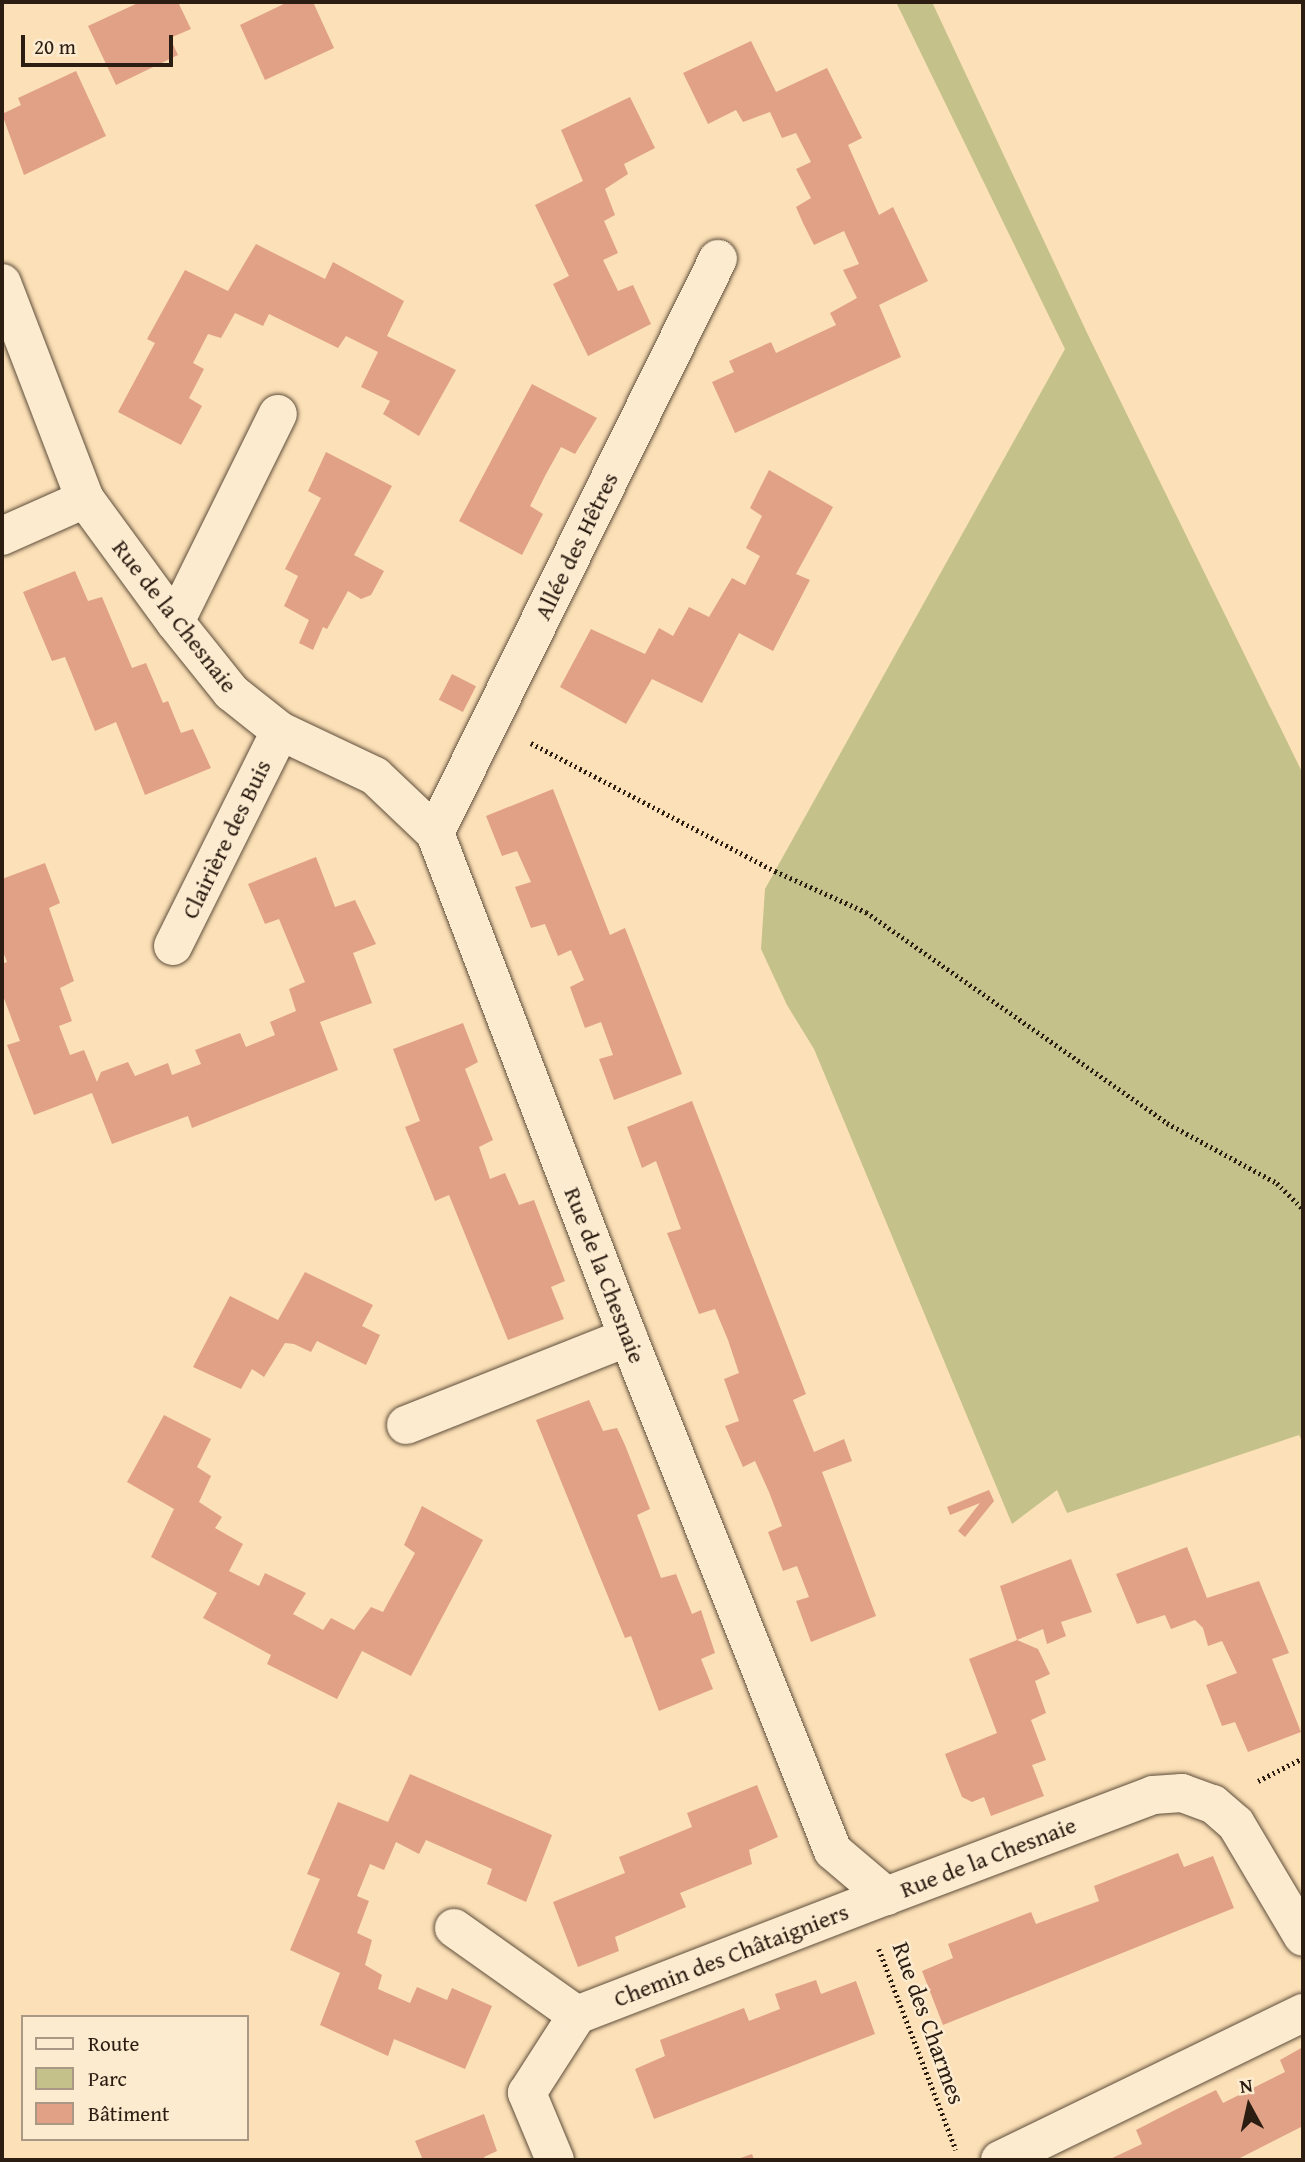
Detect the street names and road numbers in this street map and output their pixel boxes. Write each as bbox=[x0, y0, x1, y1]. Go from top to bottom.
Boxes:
street label: Allée des Hêtres bbox=[528, 467, 624, 625]
street label: Rue de la Chesnaie bbox=[106, 534, 244, 698]
street label: Clairière des Buis bbox=[175, 755, 277, 923]
street label: Rue de la Chesnaie bbox=[558, 1183, 652, 1367]
street label: Rue de la Chesnaie bbox=[896, 1810, 1080, 1904]
street label: Chemin des Châtaigniers bbox=[610, 1897, 852, 2013]
street label: Rue des Charmes bbox=[886, 1938, 972, 2108]

